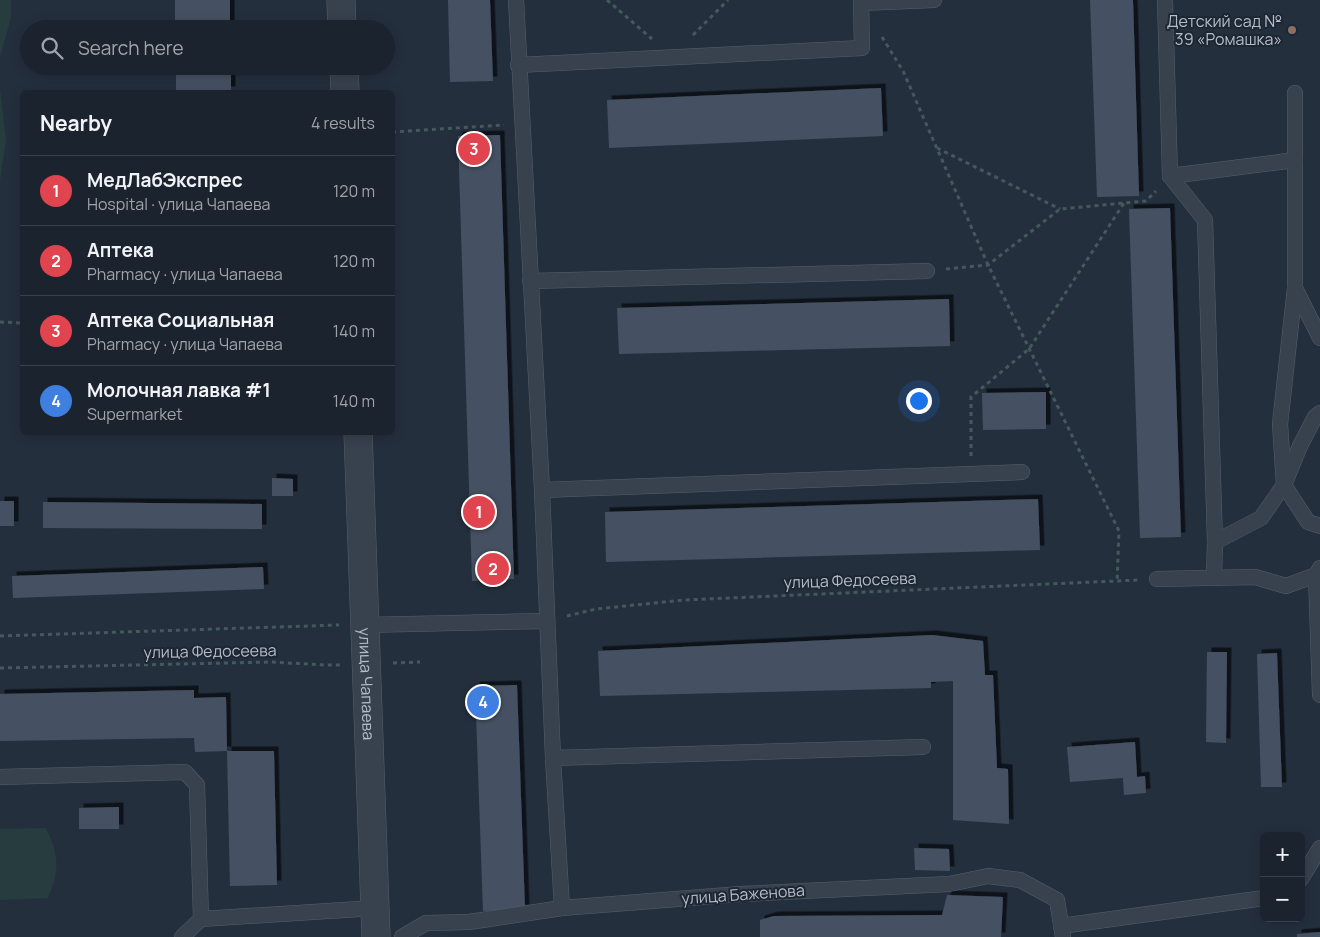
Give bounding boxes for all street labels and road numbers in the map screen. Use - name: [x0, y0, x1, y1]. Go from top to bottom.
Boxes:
- street label: улица Федосеева: [783, 567, 917, 593]
- street label: улица Чапаева: [354, 627, 380, 740]
- street label: улица Федосеева: [143, 639, 277, 663]
- street label: улица Баженова: [681, 879, 805, 909]

